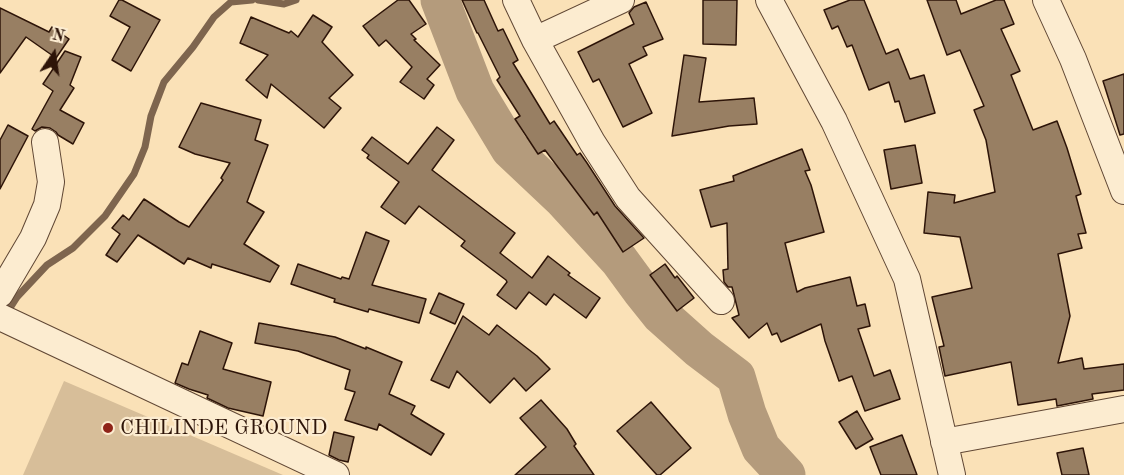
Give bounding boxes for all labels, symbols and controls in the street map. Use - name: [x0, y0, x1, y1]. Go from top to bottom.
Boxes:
- north arrow: [24, 24, 84, 84]
- text: N: [50, 27, 66, 46]
- place label: CHILINDE GROUND: [120, 415, 327, 441]
- marker: CHILINDE GROUND: [101, 421, 115, 435]

